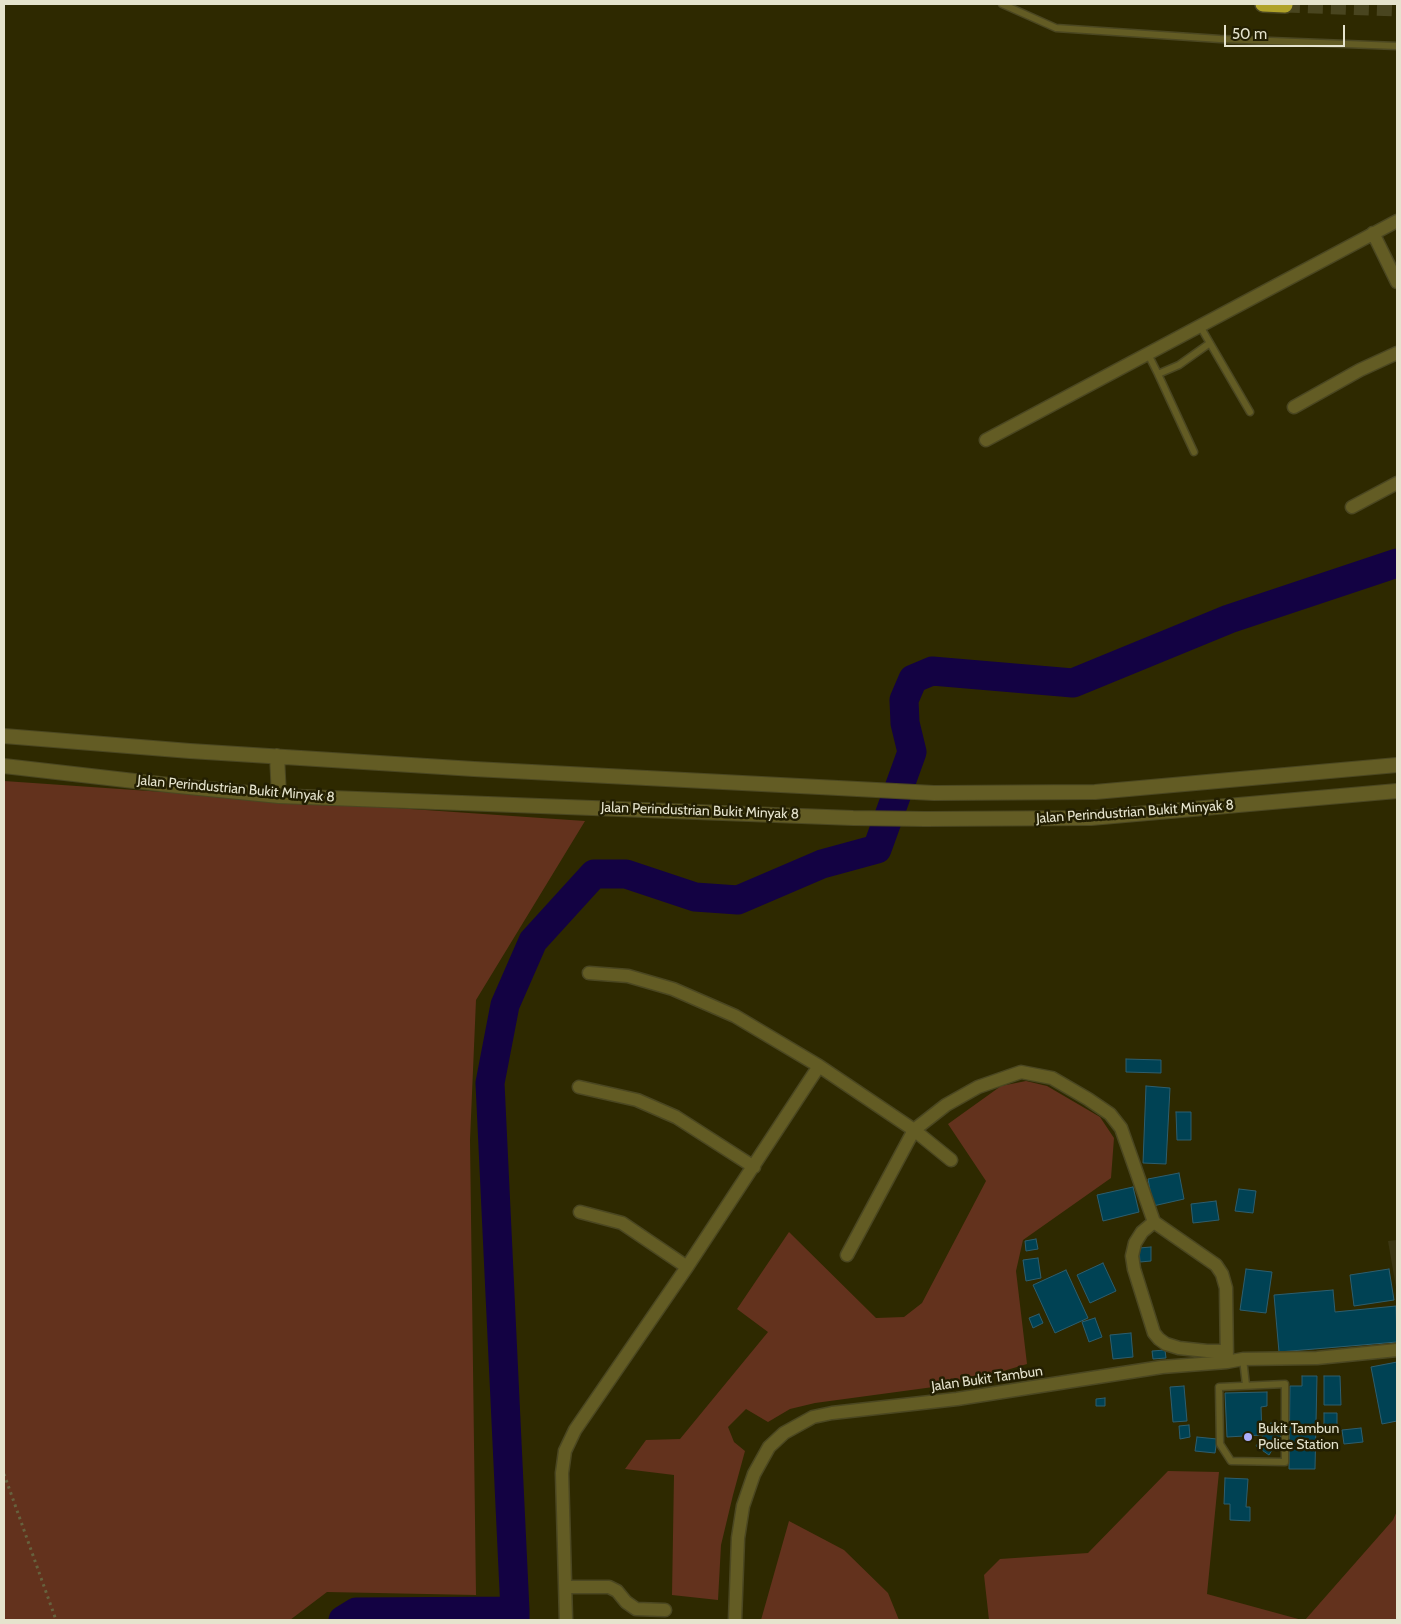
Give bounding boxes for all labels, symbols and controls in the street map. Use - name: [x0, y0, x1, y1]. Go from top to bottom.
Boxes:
- scale bar: [1226, 15, 1347, 47]
- text: 50 m: [1232, 25, 1267, 43]
- street label: Jalan Perindustrian Bukit Minyak 8: [137, 772, 335, 806]
- street label: Jalan Perindustrian Bukit Minyak 8: [1036, 797, 1234, 827]
- street label: Jalan Perindustrian Bukit Minyak 8: [601, 799, 799, 823]
- street label: Jalan Bukit Tambun: [930, 1363, 1044, 1395]
- place label: Bukit Tambun Police Station: [1258, 1421, 1339, 1454]
- marker: Bukit Tambun Police Station: [1242, 1431, 1254, 1443]

